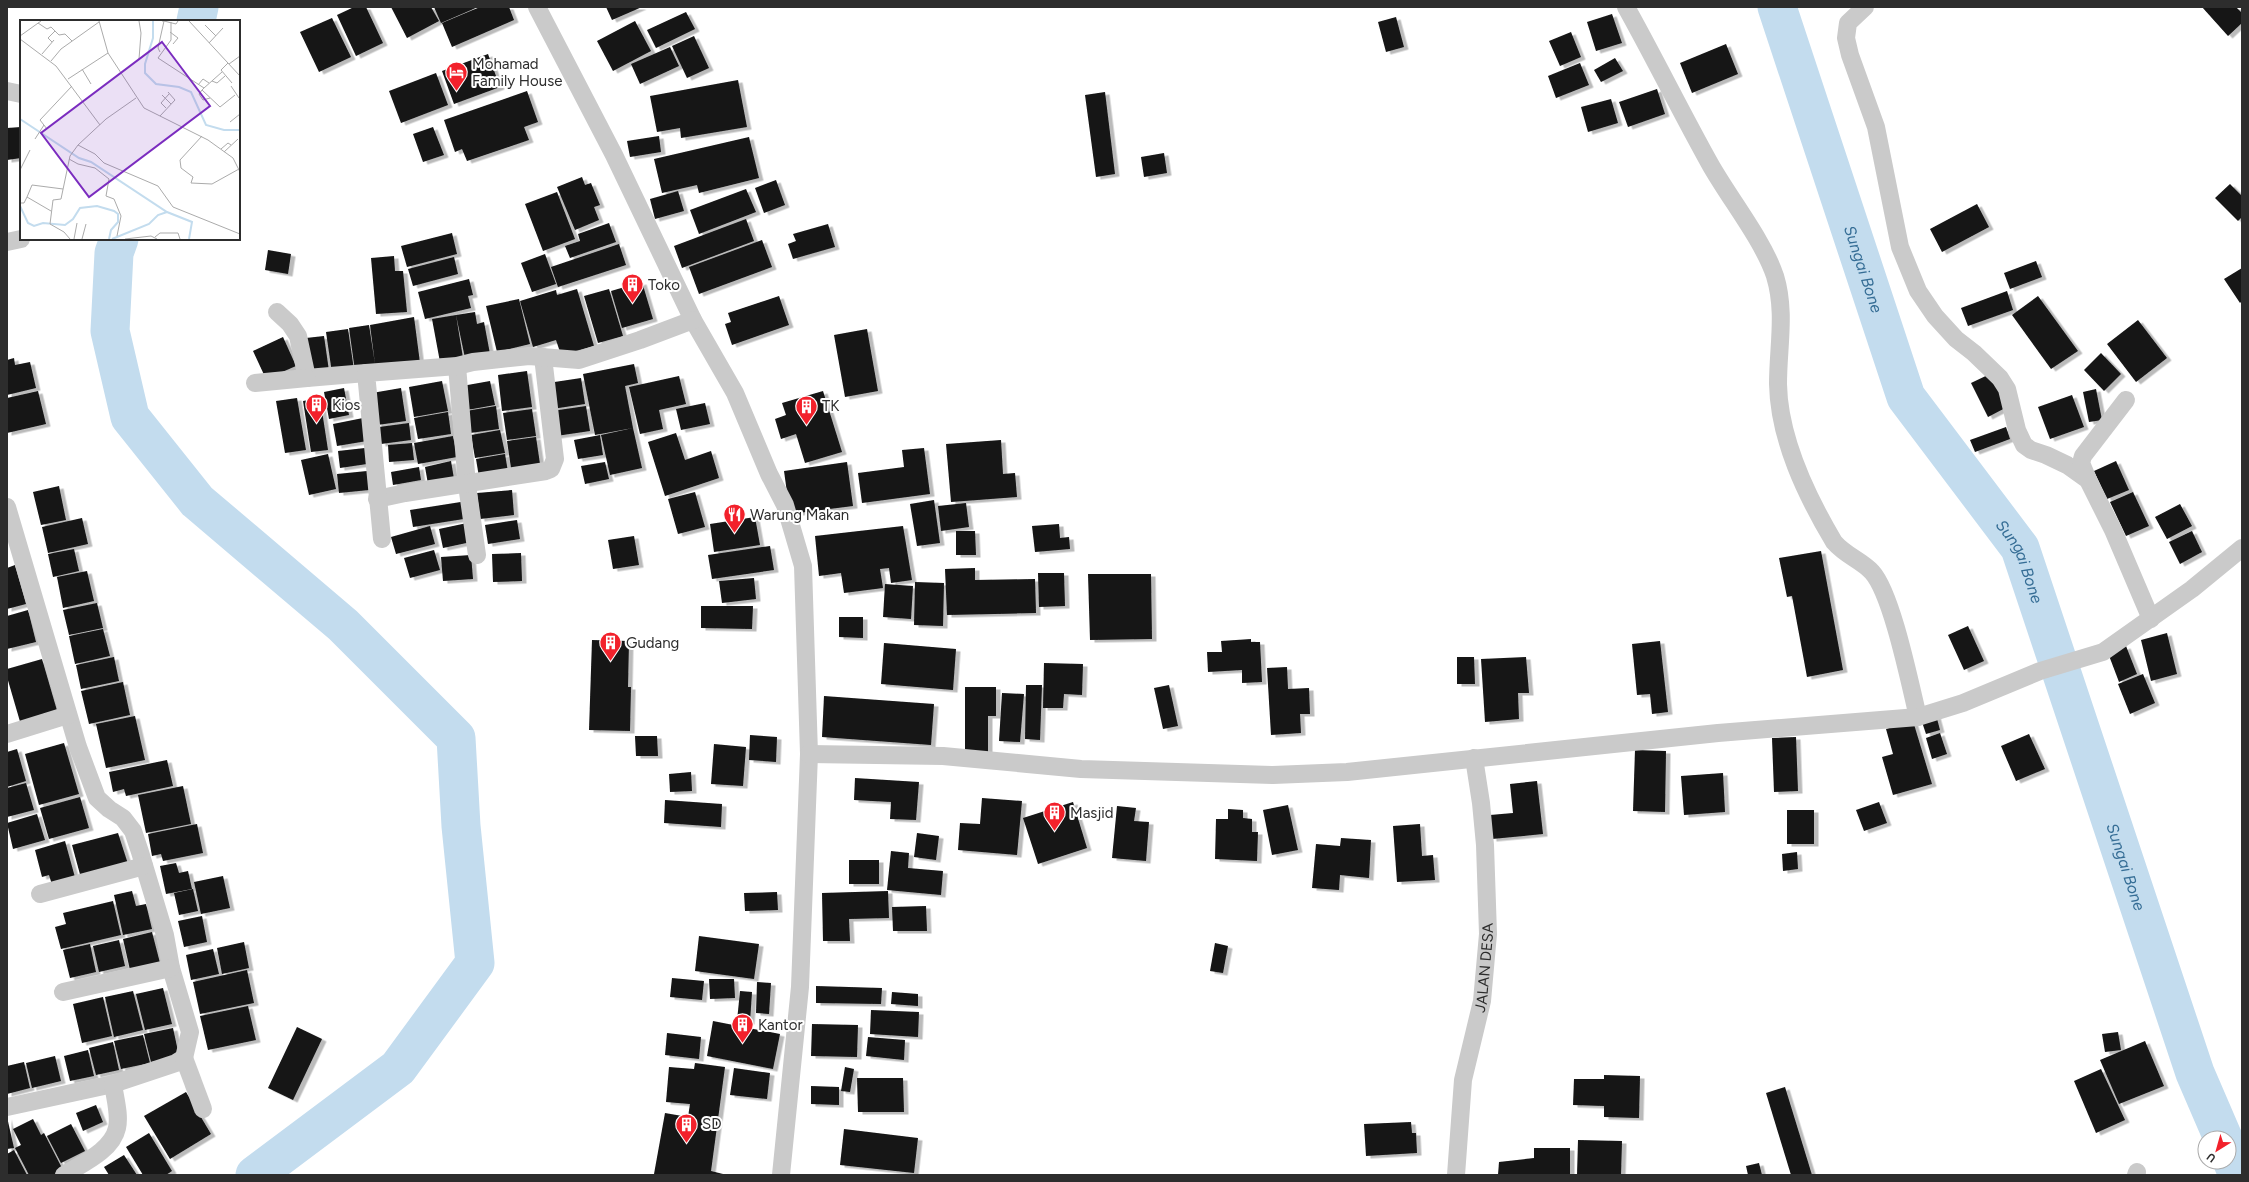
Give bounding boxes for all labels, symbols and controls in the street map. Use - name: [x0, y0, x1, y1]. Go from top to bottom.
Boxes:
- inset map: [20, 20, 240, 240]
- place label: Mohamad Family House: [472, 55, 562, 90]
- hotel icon: Mohamad Family House: [443, 60, 469, 93]
- water label: Sungai Bone: [1840, 223, 1887, 316]
- building icon: Toko: [619, 272, 645, 305]
- place label: Toko: [648, 276, 680, 294]
- building icon: Kios: [303, 392, 329, 425]
- building icon: TK: [793, 393, 819, 426]
- place label: Kios: [332, 396, 360, 414]
- place label: TK: [822, 397, 840, 415]
- restaurant icon: Warung Makan: [722, 502, 748, 535]
- place label: Warung Makan: [750, 506, 849, 524]
- water label: Sungai Bone: [1992, 516, 2047, 606]
- building icon: Gudang: [597, 630, 623, 663]
- place label: Gudang: [626, 634, 679, 652]
- building icon: Masjid: [1042, 800, 1068, 833]
- place label: Masjid: [1070, 804, 1114, 822]
- water label: Sungai Bone: [2102, 821, 2149, 913]
- street label: JALAN DESA: [1471, 923, 1497, 1014]
- building icon: Kantor: [730, 1012, 756, 1045]
- place label: Kantor: [758, 1016, 802, 1034]
- building icon: SD: [674, 1111, 700, 1144]
- place label: SD: [702, 1115, 722, 1133]
- north arrow: [2197, 1130, 2237, 1170]
- text: U: [2204, 1150, 2218, 1165]

